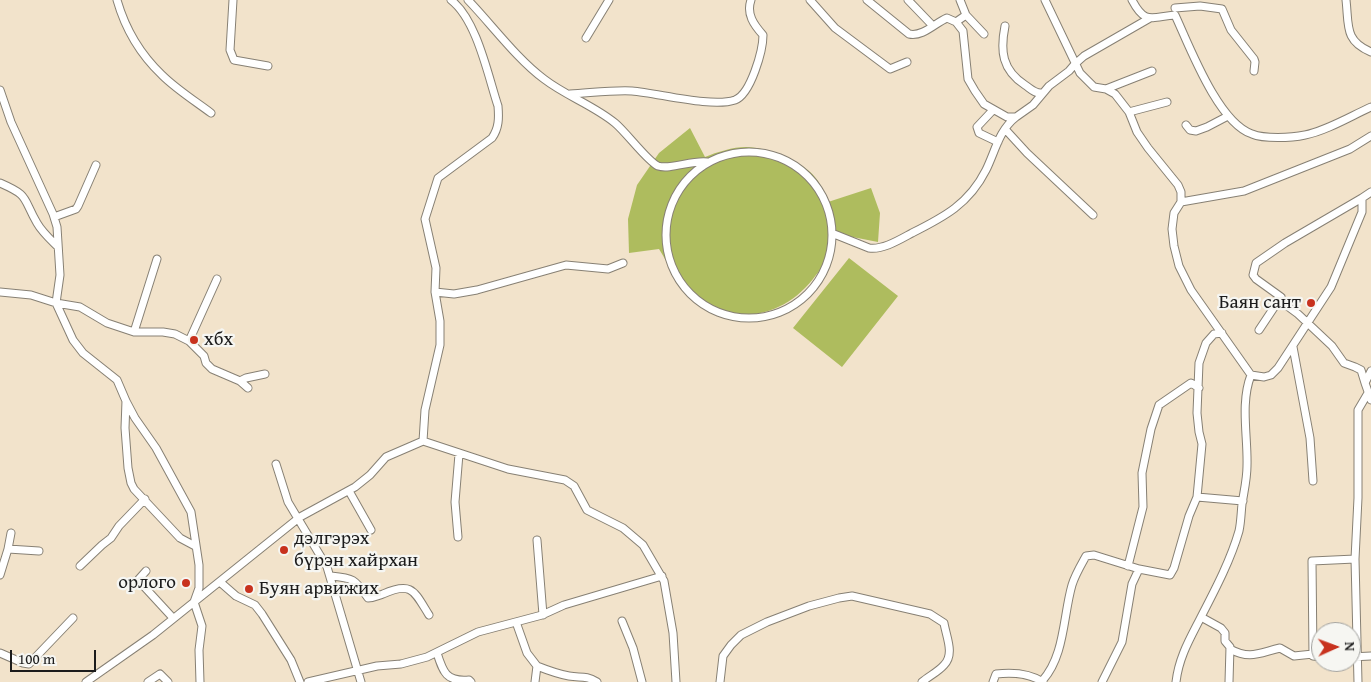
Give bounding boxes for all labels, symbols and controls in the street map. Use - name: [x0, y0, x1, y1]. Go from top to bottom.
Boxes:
- place label: Баян сант: [1219, 292, 1301, 314]
- marker: Баян сант: [1305, 297, 1317, 309]
- place label: хбх: [204, 329, 233, 351]
- marker: хбх: [188, 334, 200, 346]
- place label: дэлгэрэх бүрэн хайрхан: [294, 528, 418, 572]
- marker: дэлгэрэх бүрэн хайрхан: [278, 544, 290, 556]
- place label: орлого: [118, 572, 176, 594]
- marker: орлого: [180, 577, 192, 589]
- place label: Буян арвижих: [259, 578, 379, 600]
- marker: Буян арвижих: [243, 583, 255, 595]
- north arrow: [1311, 622, 1361, 672]
- scale bar: [12, 640, 99, 672]
- text: N: [1340, 641, 1360, 652]
- text: 100 m: [18, 648, 55, 669]

